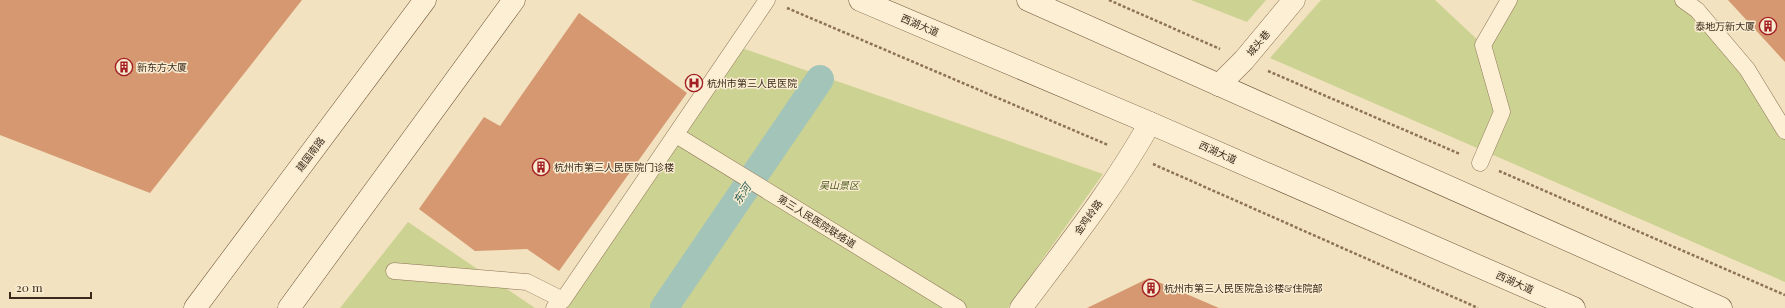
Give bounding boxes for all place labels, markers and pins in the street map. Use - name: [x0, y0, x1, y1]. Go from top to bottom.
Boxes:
- building icon: 泰地万新大厦: [1758, 16, 1778, 36]
- place label: 泰地万新大厦: [1695, 19, 1755, 33]
- building icon: 新东方大厦: [114, 57, 134, 77]
- place label: 新东方大厦: [137, 60, 187, 74]
- hospital icon: 杭州市第三人民医院: [684, 73, 704, 93]
- place label: 杭州市第三人民医院: [707, 76, 797, 90]
- building icon: 杭州市第三人民医院门诊楼: [531, 157, 551, 177]
- place label: 杭州市第三人民医院门诊楼: [554, 160, 674, 174]
- building icon: 杭州市第三人民医院急诊楼&住院部: [1141, 278, 1161, 298]
- place label: 杭州市第三人民医院急诊楼&住院部: [1164, 281, 1322, 295]

